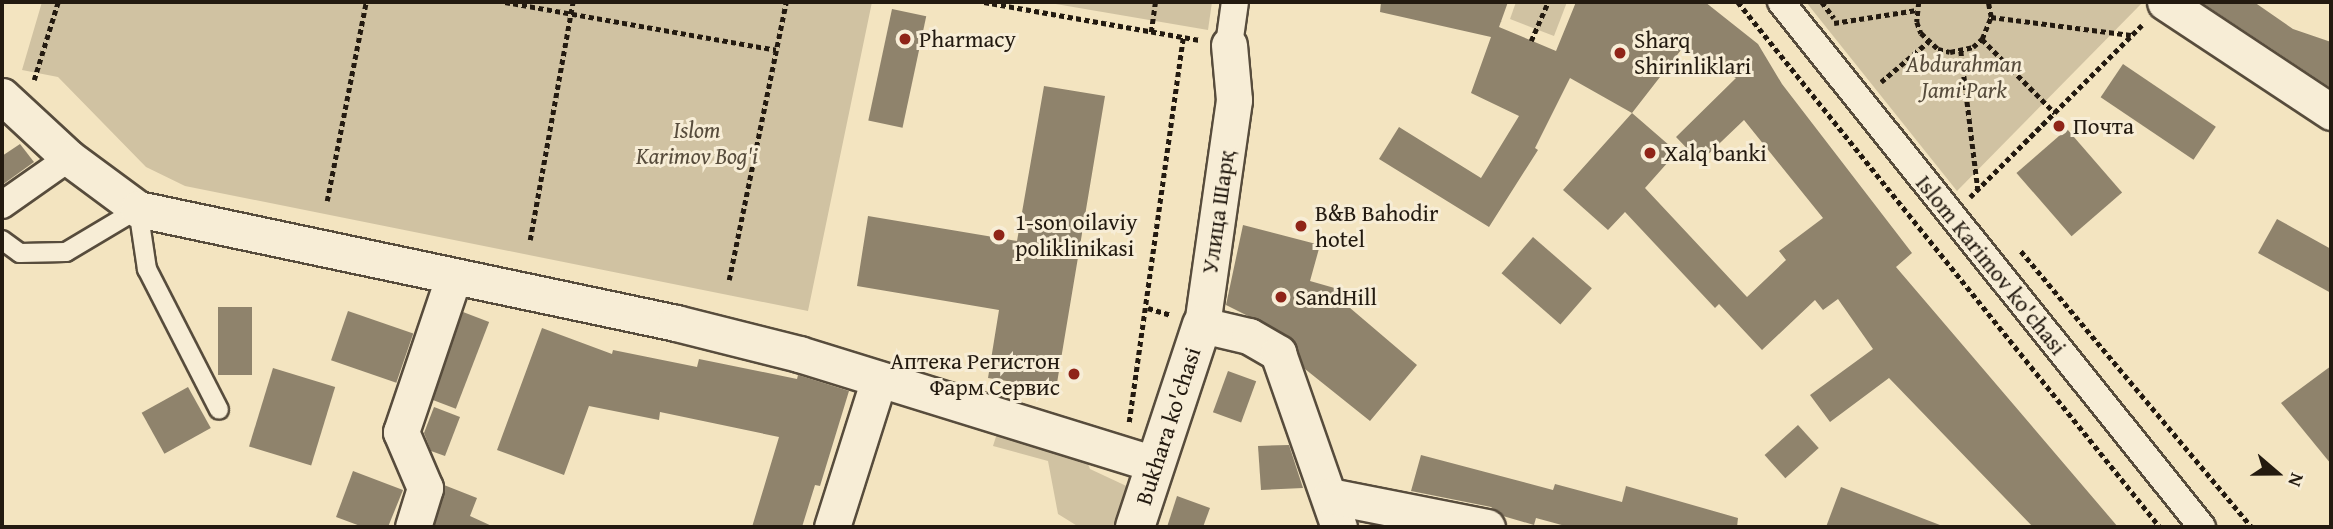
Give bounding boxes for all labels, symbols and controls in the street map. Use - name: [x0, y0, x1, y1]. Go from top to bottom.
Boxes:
- place label: Pharmacy: [919, 25, 1016, 53]
- place label: Sharq Shirinliklari: [1634, 26, 1751, 80]
- marker: Pharmacy: [897, 31, 913, 47]
- marker: Sharq Shirinliklari: [1612, 45, 1628, 61]
- park label: Abdurahman Jami Park: [1906, 50, 2022, 104]
- place label: Почта: [2073, 112, 2134, 140]
- park label: Islom Karimov Bog'i: [636, 116, 758, 170]
- marker: Почта: [2051, 118, 2067, 134]
- place label: Xalq banki: [1664, 139, 1767, 167]
- marker: Xalq banki: [1642, 145, 1658, 161]
- street label: Улица Шарқ: [1196, 149, 1240, 275]
- street label: Islom Karimov ko'chasi: [1910, 170, 2072, 360]
- place label: B&B Bahodir hotel: [1315, 199, 1438, 253]
- place label: 1-son oilaviy poliklinikasi: [1015, 208, 1137, 262]
- marker: B&B Bahodir hotel: [1293, 218, 1309, 234]
- marker: 1-son oilaviy poliklinikasi: [989, 225, 1009, 245]
- place label: SandHill: [1295, 283, 1377, 311]
- marker: SandHill: [1273, 289, 1289, 305]
- street label: Bukhara ko'chasi: [1129, 344, 1207, 508]
- place label: Аптека Регистон Фарм Сервис: [890, 347, 1060, 401]
- marker: Аптека Регистон Фарм Сервис: [1066, 366, 1082, 382]
- north arrow: [2242, 438, 2312, 508]
- text: N: [2281, 469, 2312, 491]

